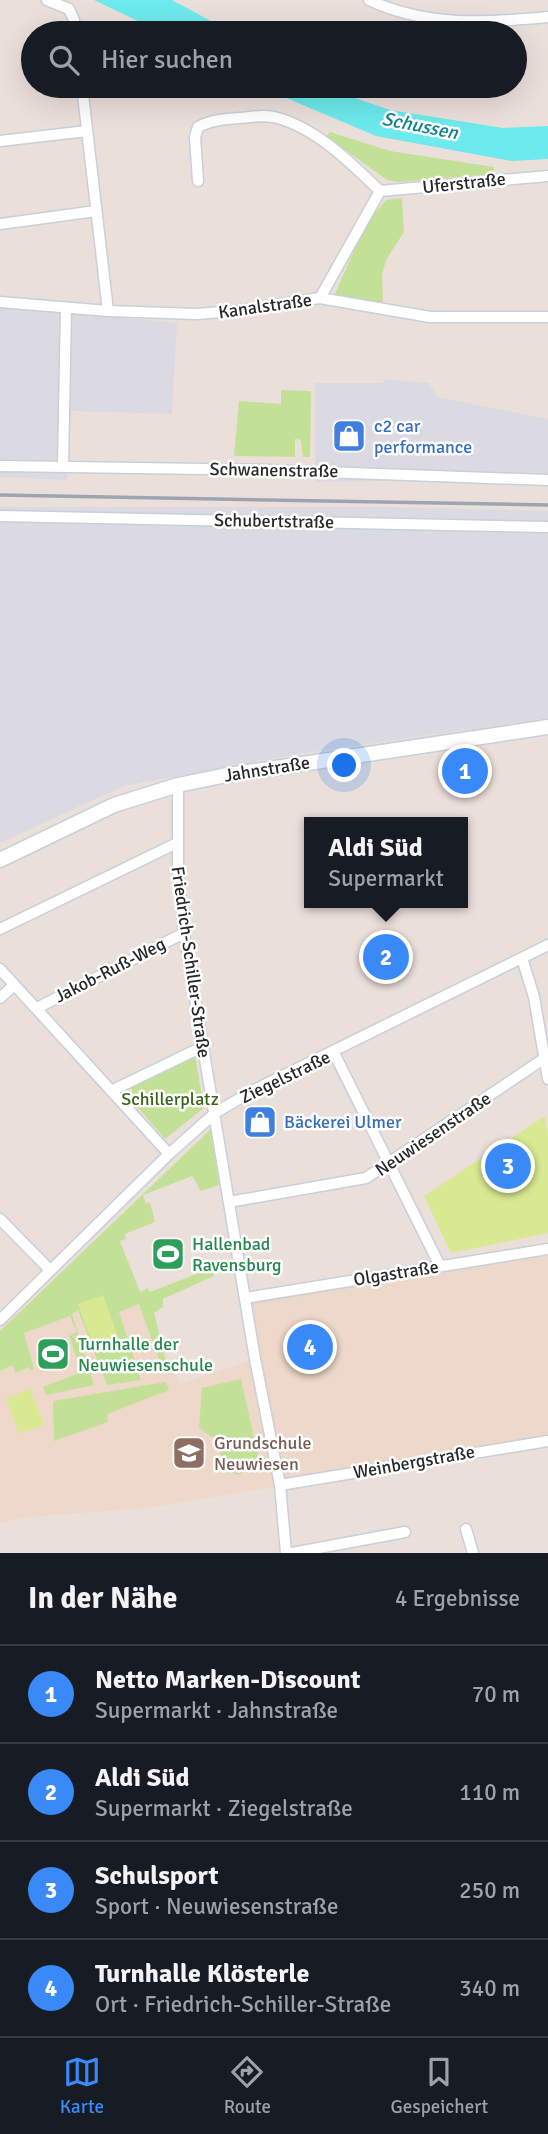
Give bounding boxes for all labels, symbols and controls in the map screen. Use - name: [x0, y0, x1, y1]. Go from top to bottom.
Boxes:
- search box: [21, 21, 527, 98]
- icon: search: [45, 41, 83, 79]
- text: Hier suchen: [101, 44, 233, 76]
- water label: Schussen: [380, 107, 461, 145]
- street label: Uferstraße: [421, 168, 507, 198]
- street label: Kanalstraße: [217, 289, 313, 323]
- place label: c2 car performance: [374, 415, 472, 458]
- shop icon: c2 car performance: [330, 417, 368, 455]
- street label: Schwanenstraße: [209, 458, 339, 482]
- street label: Schubertstraße: [214, 509, 334, 533]
- pin: 1: [442, 745, 488, 797]
- your location: [327, 748, 361, 782]
- street label: Jahnstraße: [223, 751, 311, 787]
- popup: [304, 817, 468, 908]
- text: Aldi Süd: [328, 832, 423, 864]
- text: Supermarkt: [328, 864, 444, 893]
- street label: Friedrich-Schiller-Straße: [167, 865, 215, 1059]
- pin: 2: [363, 931, 409, 983]
- street label: Jakob-Ruß-Weg: [51, 933, 169, 1007]
- street label: Ziegelstraße: [236, 1046, 334, 1108]
- street label: Neuwiesenstraße: [371, 1087, 495, 1181]
- park label: Schillerplatz: [121, 1088, 219, 1110]
- shop icon: Bäckerei Ulmer: [241, 1103, 279, 1141]
- place label: Bäckerei Ulmer: [284, 1111, 402, 1133]
- pin: 3: [485, 1140, 531, 1192]
- place label: Hallenbad Ravensburg: [192, 1233, 281, 1276]
- sports icon: Hallenbad Ravensburg: [149, 1235, 187, 1273]
- street label: Olgastraße: [352, 1255, 440, 1291]
- pin: 4: [287, 1321, 333, 1373]
- place label: Turnhalle der Neuwiesenschule: [78, 1333, 213, 1376]
- sports icon: Turnhalle der Neuwiesenschule: [34, 1335, 72, 1373]
- place label: Grundschule Neuwiesen: [214, 1432, 312, 1475]
- school or university icon: Grundschule Neuwiesen: [170, 1434, 208, 1472]
- street label: Weinbergstraße: [352, 1440, 476, 1484]
- text: In der Nähe: [28, 1580, 177, 1617]
- text: 4 Ergebnisse: [395, 1584, 520, 1613]
- text: Netto Marken-Discount: [95, 1664, 361, 1696]
- text: 1: [45, 1680, 57, 1709]
- text: 70 m: [472, 1680, 520, 1709]
- text: Supermarkt · Jahnstraße: [95, 1696, 338, 1725]
- text: Aldi Süd: [95, 1762, 190, 1794]
- text: 2: [45, 1778, 57, 1807]
- text: 110 m: [459, 1778, 520, 1807]
- text: Supermarkt · Ziegelstraße: [95, 1794, 353, 1823]
- text: Schulsport: [95, 1860, 218, 1892]
- text: 3: [45, 1876, 57, 1905]
- text: 250 m: [459, 1876, 520, 1905]
- text: Sport · Neuwiesenstraße: [95, 1892, 339, 1921]
- text: Turnhalle Klösterle: [95, 1958, 309, 1990]
- text: 4: [45, 1974, 57, 2003]
- text: 340 m: [459, 1974, 520, 2003]
- text: Ort · Friedrich-Schiller-Straße: [95, 1990, 391, 2019]
- tab: Karte: [60, 2053, 104, 2119]
- tab: Route: [224, 2053, 271, 2119]
- tab: Gespeichert: [391, 2053, 488, 2119]

